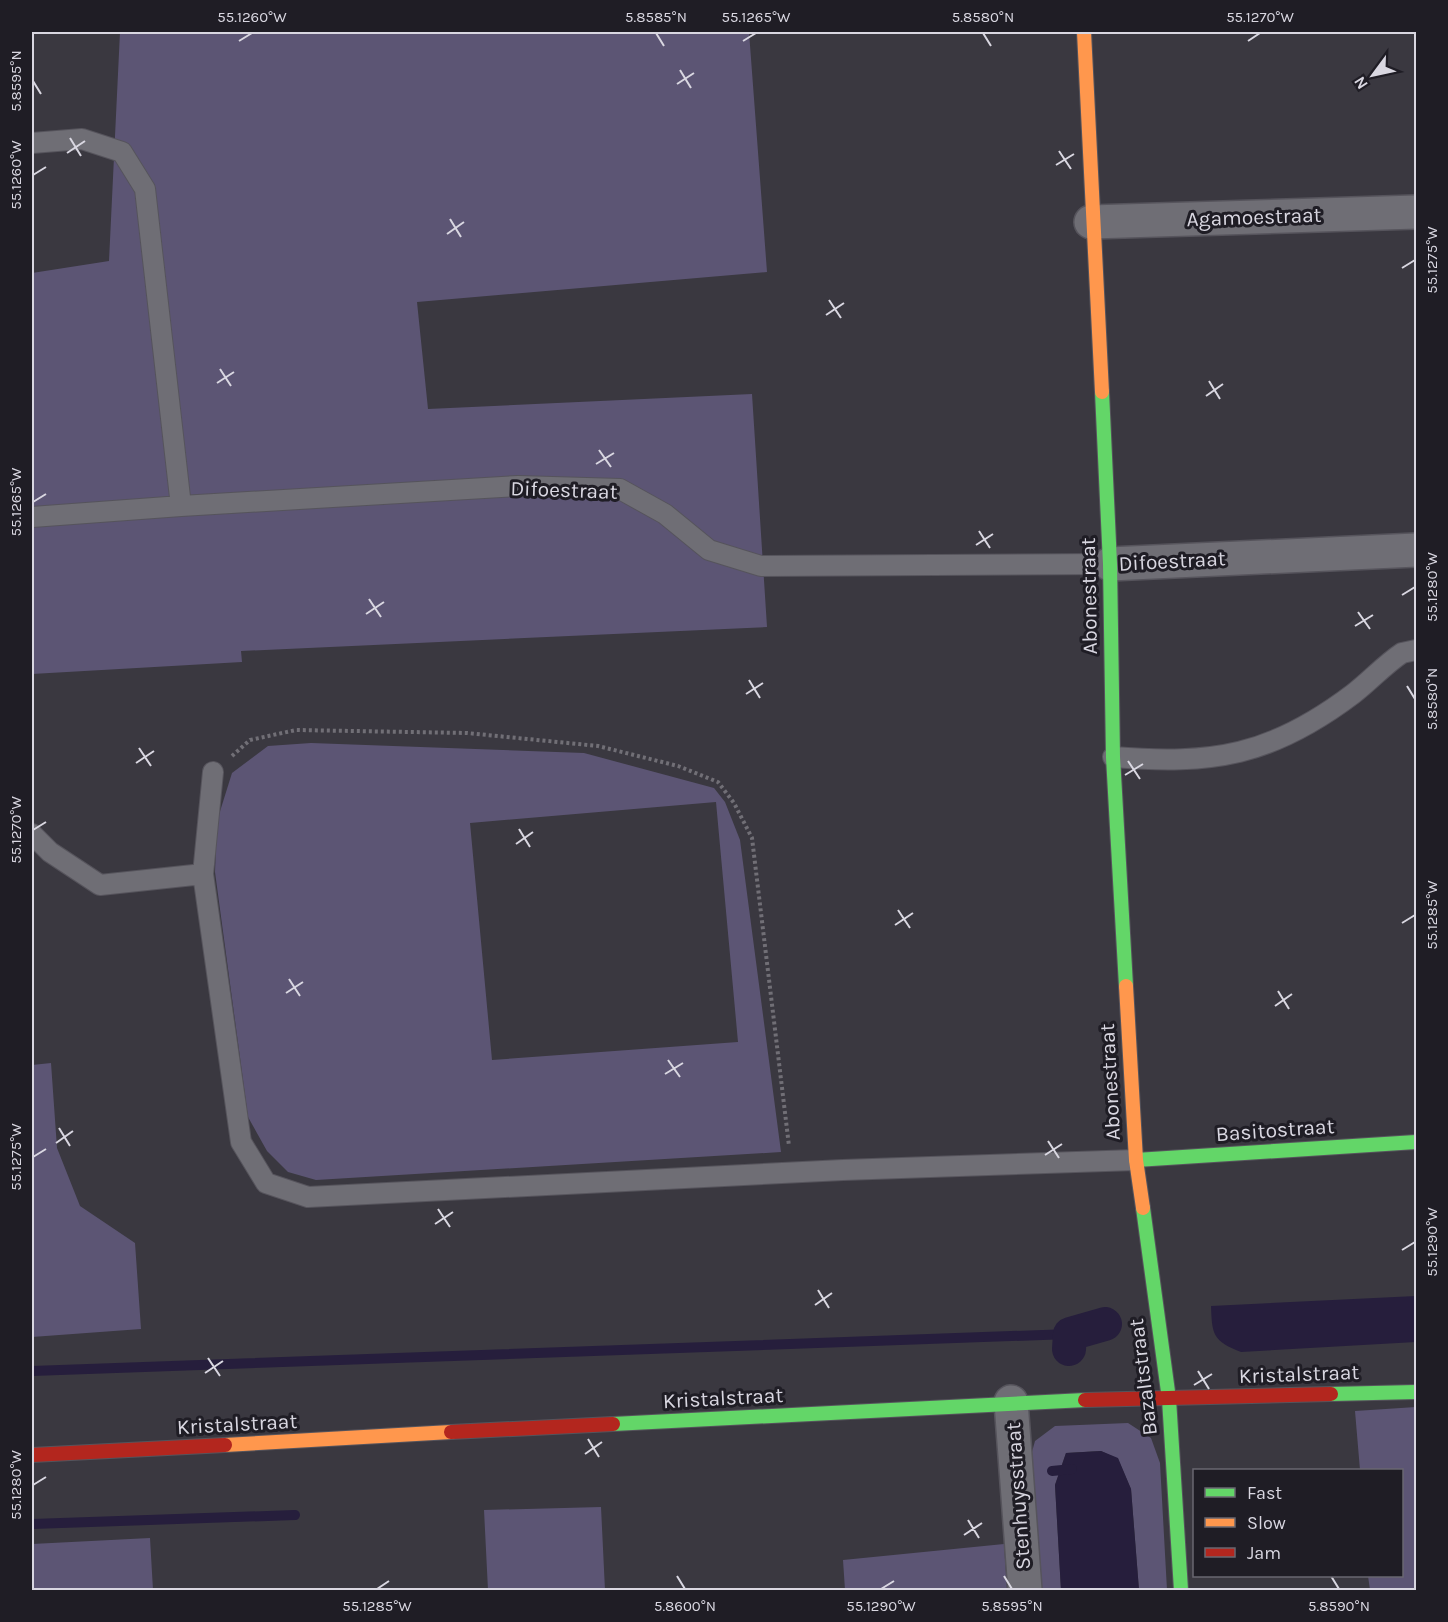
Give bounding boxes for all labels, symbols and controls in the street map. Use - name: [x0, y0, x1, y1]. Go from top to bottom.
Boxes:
- text: 55.1260°W: [217, 8, 287, 26]
- text: 5.8585°N: [625, 8, 687, 26]
- text: 55.1265°W: [722, 8, 791, 26]
- text: 5.8580°N: [952, 8, 1014, 26]
- text: 55.1270°W: [1226, 8, 1294, 26]
- north arrow: [1343, 45, 1403, 105]
- text: 5.8595°N: [7, 50, 25, 112]
- text: N: [1350, 73, 1372, 93]
- text: 55.1260°W: [7, 140, 25, 210]
- street label: Agamoestraat: [1186, 203, 1322, 231]
- text: 55.1275°W: [1423, 226, 1441, 294]
- text: 55.1265°W: [7, 467, 25, 536]
- street label: Difoestraat: [510, 476, 618, 504]
- street label: Abonestraat: [1076, 537, 1102, 655]
- street label: Difoestraat: [1118, 546, 1226, 576]
- text: 55.1280°W: [1423, 551, 1441, 622]
- text: 5.8580°N: [1423, 668, 1441, 730]
- text: 55.1270°W: [7, 796, 25, 864]
- text: 55.1285°W: [1423, 880, 1441, 950]
- street label: Abonestraat: [1095, 1023, 1125, 1141]
- street label: Basitostraat: [1215, 1114, 1335, 1146]
- text: 55.1275°W: [7, 1123, 25, 1191]
- text: 55.1290°W: [1423, 1207, 1441, 1277]
- street label: Bazaltstraat: [1124, 1317, 1162, 1437]
- street label: Kristalstraat: [1238, 1360, 1360, 1388]
- street label: Kristalstraat: [662, 1383, 784, 1413]
- street label: Kristalstraat: [176, 1409, 298, 1439]
- street label: Stenhuysstraat: [1001, 1421, 1035, 1571]
- text: 55.1280°W: [7, 1449, 25, 1520]
- legend: [1193, 1469, 1403, 1577]
- text: Fast: [1247, 1482, 1282, 1504]
- text: Slow: [1247, 1512, 1286, 1534]
- text: Jam: [1247, 1542, 1281, 1564]
- text: 55.1285°W: [342, 1597, 412, 1615]
- text: 5.8600°N: [654, 1597, 716, 1615]
- text: 55.1290°W: [846, 1597, 916, 1615]
- text: 5.8595°N: [981, 1597, 1043, 1615]
- text: 5.8590°N: [1308, 1597, 1370, 1615]

